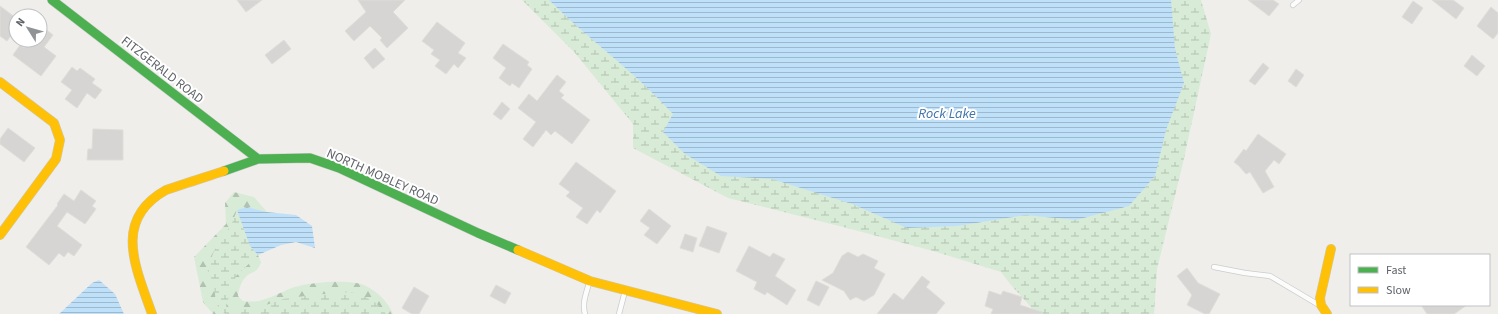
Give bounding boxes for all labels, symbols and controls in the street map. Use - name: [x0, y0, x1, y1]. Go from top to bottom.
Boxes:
- north arrow: [8, 8, 48, 48]
- text: N: [12, 15, 29, 30]
- street label: FITZGERALD ROAD: [117, 32, 207, 108]
- water label: Rock Lake: [918, 104, 976, 124]
- street label: NORTH MOBLEY ROAD: [324, 144, 442, 210]
- legend: [1350, 254, 1490, 306]
- text: Fast: [1386, 262, 1406, 279]
- text: Slow: [1386, 282, 1411, 299]

